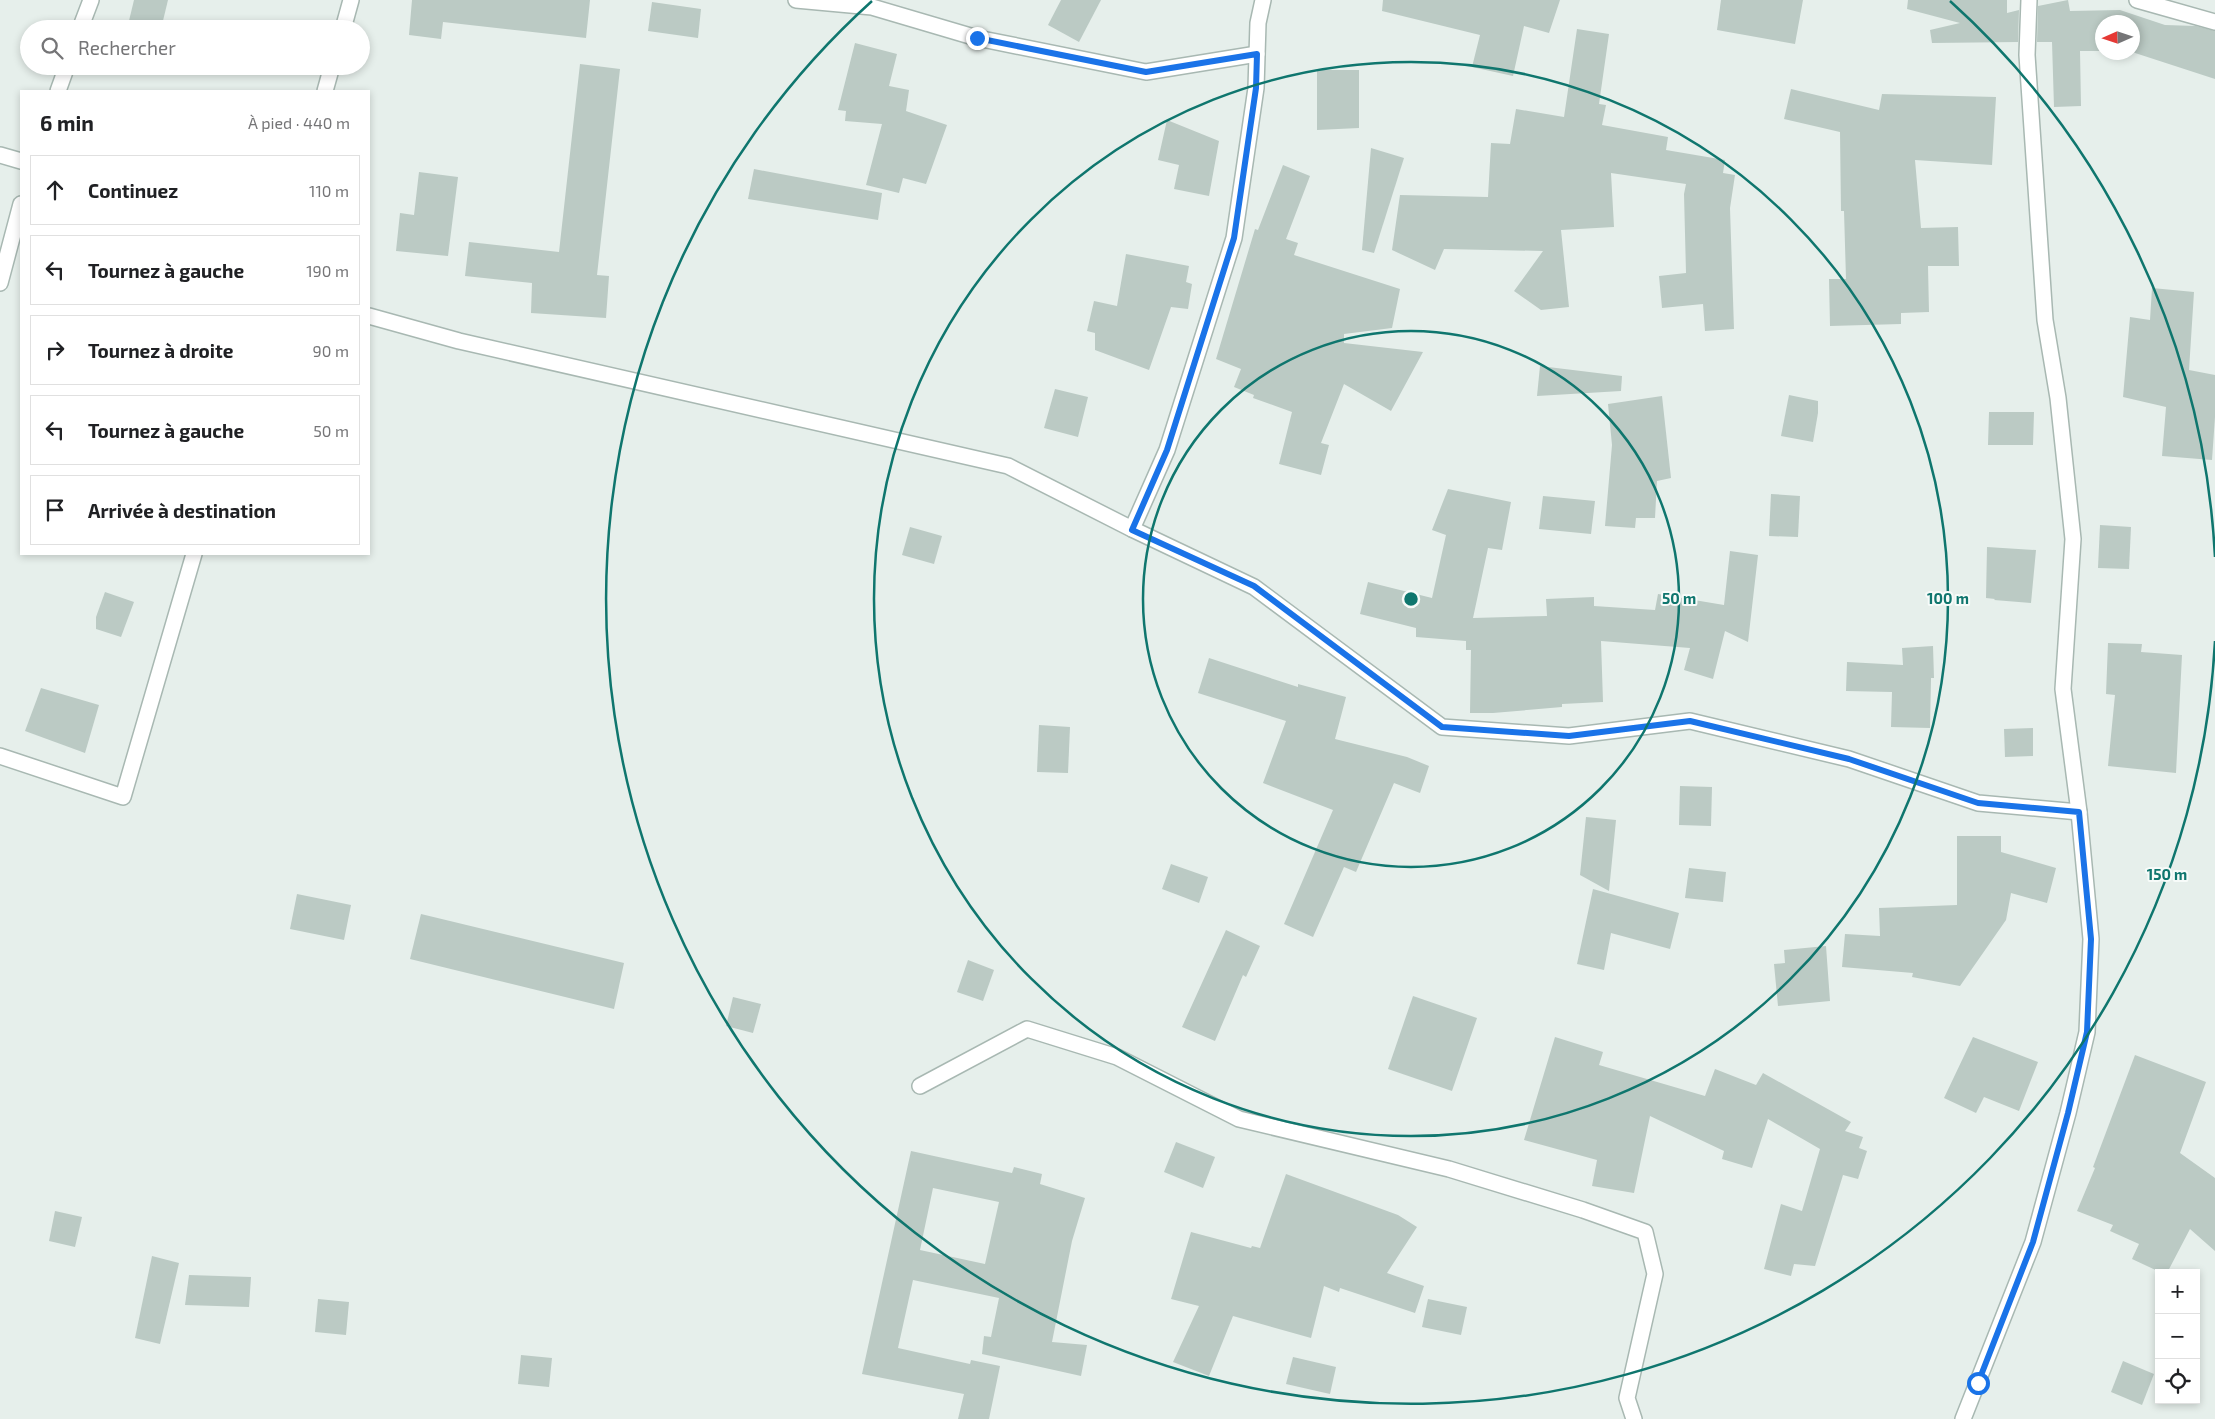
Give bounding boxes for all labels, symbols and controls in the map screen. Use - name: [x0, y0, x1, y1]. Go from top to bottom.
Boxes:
- north arrow: [2095, 15, 2140, 60]
- search box: [20, 20, 370, 75]
- route end: [966, 27, 989, 50]
- icon: search: [38, 34, 66, 62]
- text: Rechercher: [78, 36, 176, 59]
- text: 6 min: [40, 110, 94, 135]
- text: À pied · 440 m: [248, 113, 350, 132]
- icon: ahead: [41, 176, 69, 204]
- text: Continuez: [88, 179, 178, 202]
- text: 110 m: [309, 181, 349, 200]
- icon: left: [41, 256, 69, 284]
- text: Tournez à gauche: [88, 259, 244, 282]
- text: 190 m: [306, 261, 349, 280]
- icon: right: [41, 336, 69, 364]
- text: Tournez à droite: [88, 339, 234, 362]
- text: 90 m: [313, 341, 349, 360]
- icon: left: [41, 416, 69, 444]
- text: Tournez à gauche: [88, 419, 244, 442]
- text: 50 m: [313, 421, 349, 440]
- icon: arrive: [41, 496, 69, 524]
- text: Arrivée à destination: [88, 499, 276, 522]
- text: 50 m: [1662, 589, 1696, 607]
- text: 100 m: [1927, 589, 1969, 607]
- centre of rings: [1402, 590, 1420, 608]
- text: 150 m: [2147, 865, 2187, 883]
- map controls: [2155, 1269, 2200, 1404]
- button: +: [2155, 1269, 2200, 1314]
- button: −: [2155, 1314, 2200, 1359]
- button: locate: [2155, 1359, 2200, 1404]
- route start: [1967, 1372, 1990, 1395]

